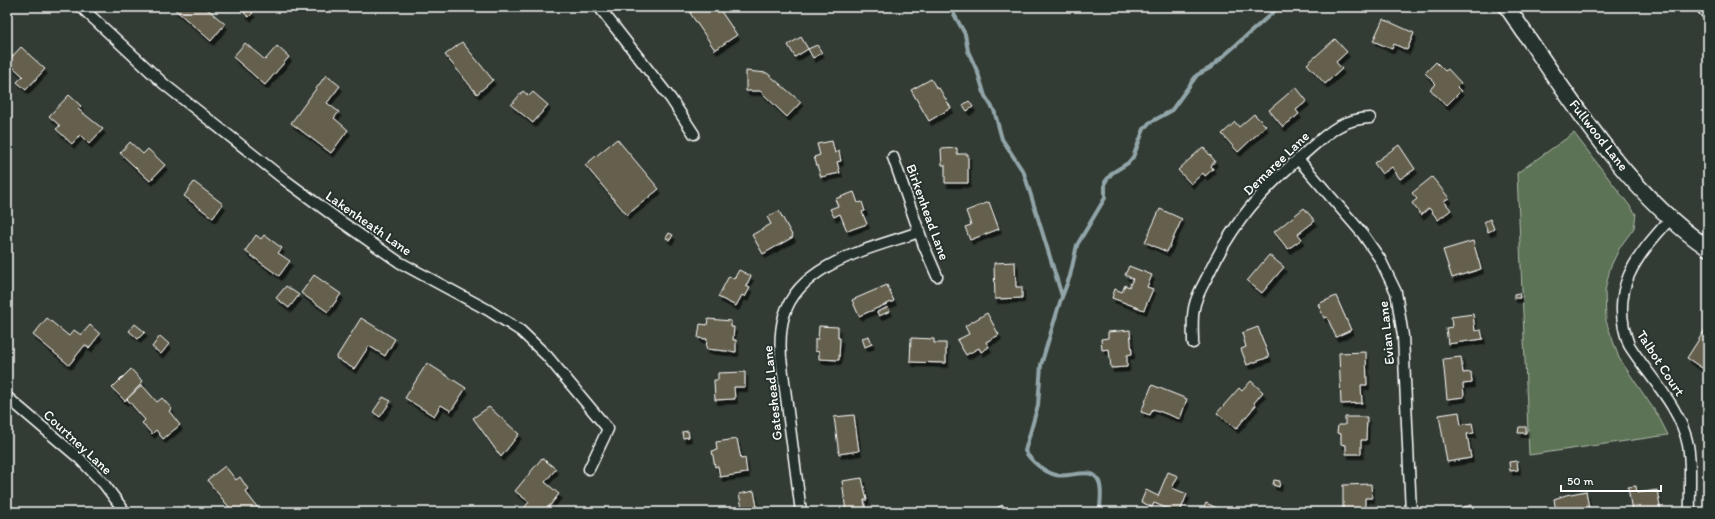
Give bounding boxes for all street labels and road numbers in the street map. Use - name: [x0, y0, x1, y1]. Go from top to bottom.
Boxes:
- street label: Fullwood Lane: [1565, 96, 1632, 175]
- street label: Demaree Lane: [1240, 128, 1313, 199]
- street label: Birkenhead Lane: [902, 162, 953, 263]
- street label: Lakenheath Lane: [322, 187, 415, 260]
- street label: Evian Lane: [1375, 300, 1398, 366]
- street label: Talbot Court: [1633, 327, 1688, 399]
- street label: Gateshead Lane: [759, 344, 786, 441]
- street label: Courtney Lane: [40, 406, 116, 479]

